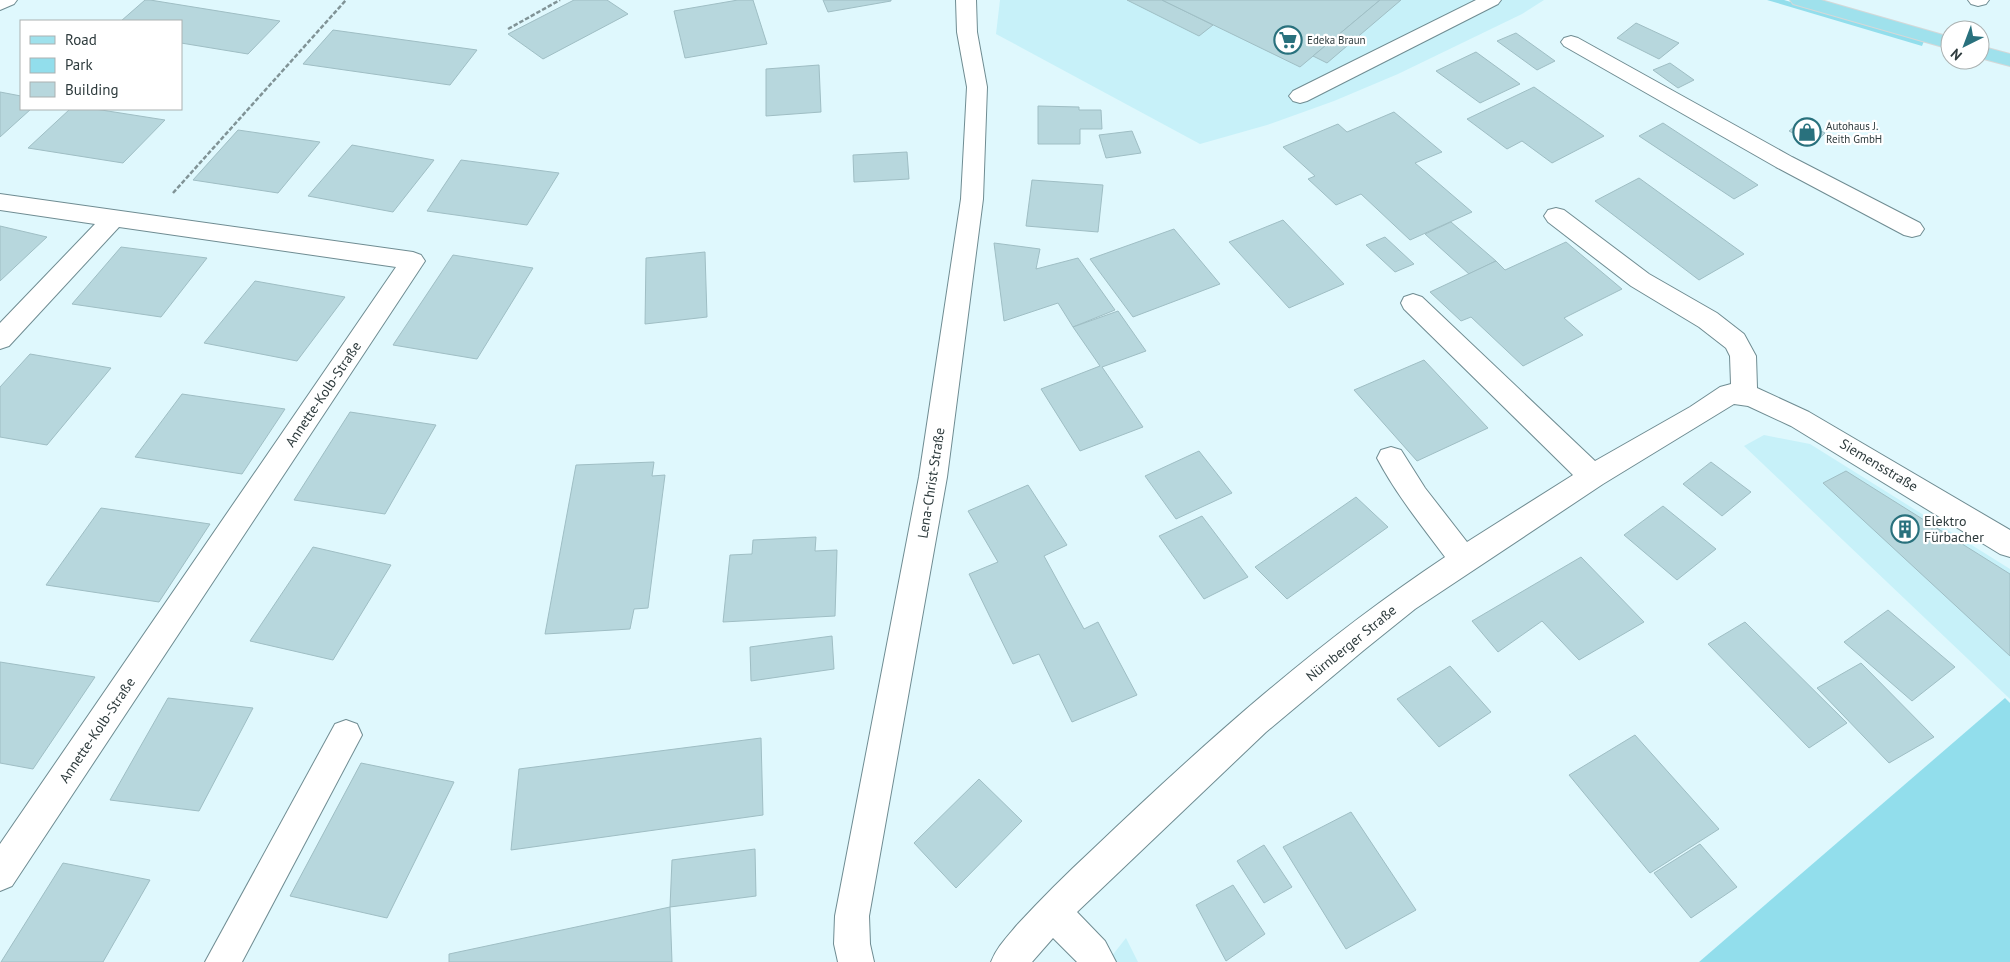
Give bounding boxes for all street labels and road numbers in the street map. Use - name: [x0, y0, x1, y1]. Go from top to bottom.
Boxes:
- street label: Annette-Kolb-Straße: [281, 338, 365, 450]
- street label: Lena-Christ-Straße: [913, 426, 949, 540]
- street label: Siemensstraße: [1837, 435, 1921, 495]
- street label: Nürnberger Straße: [1302, 601, 1400, 685]
- street label: Annette-Kolb-Straße: [55, 674, 139, 786]

